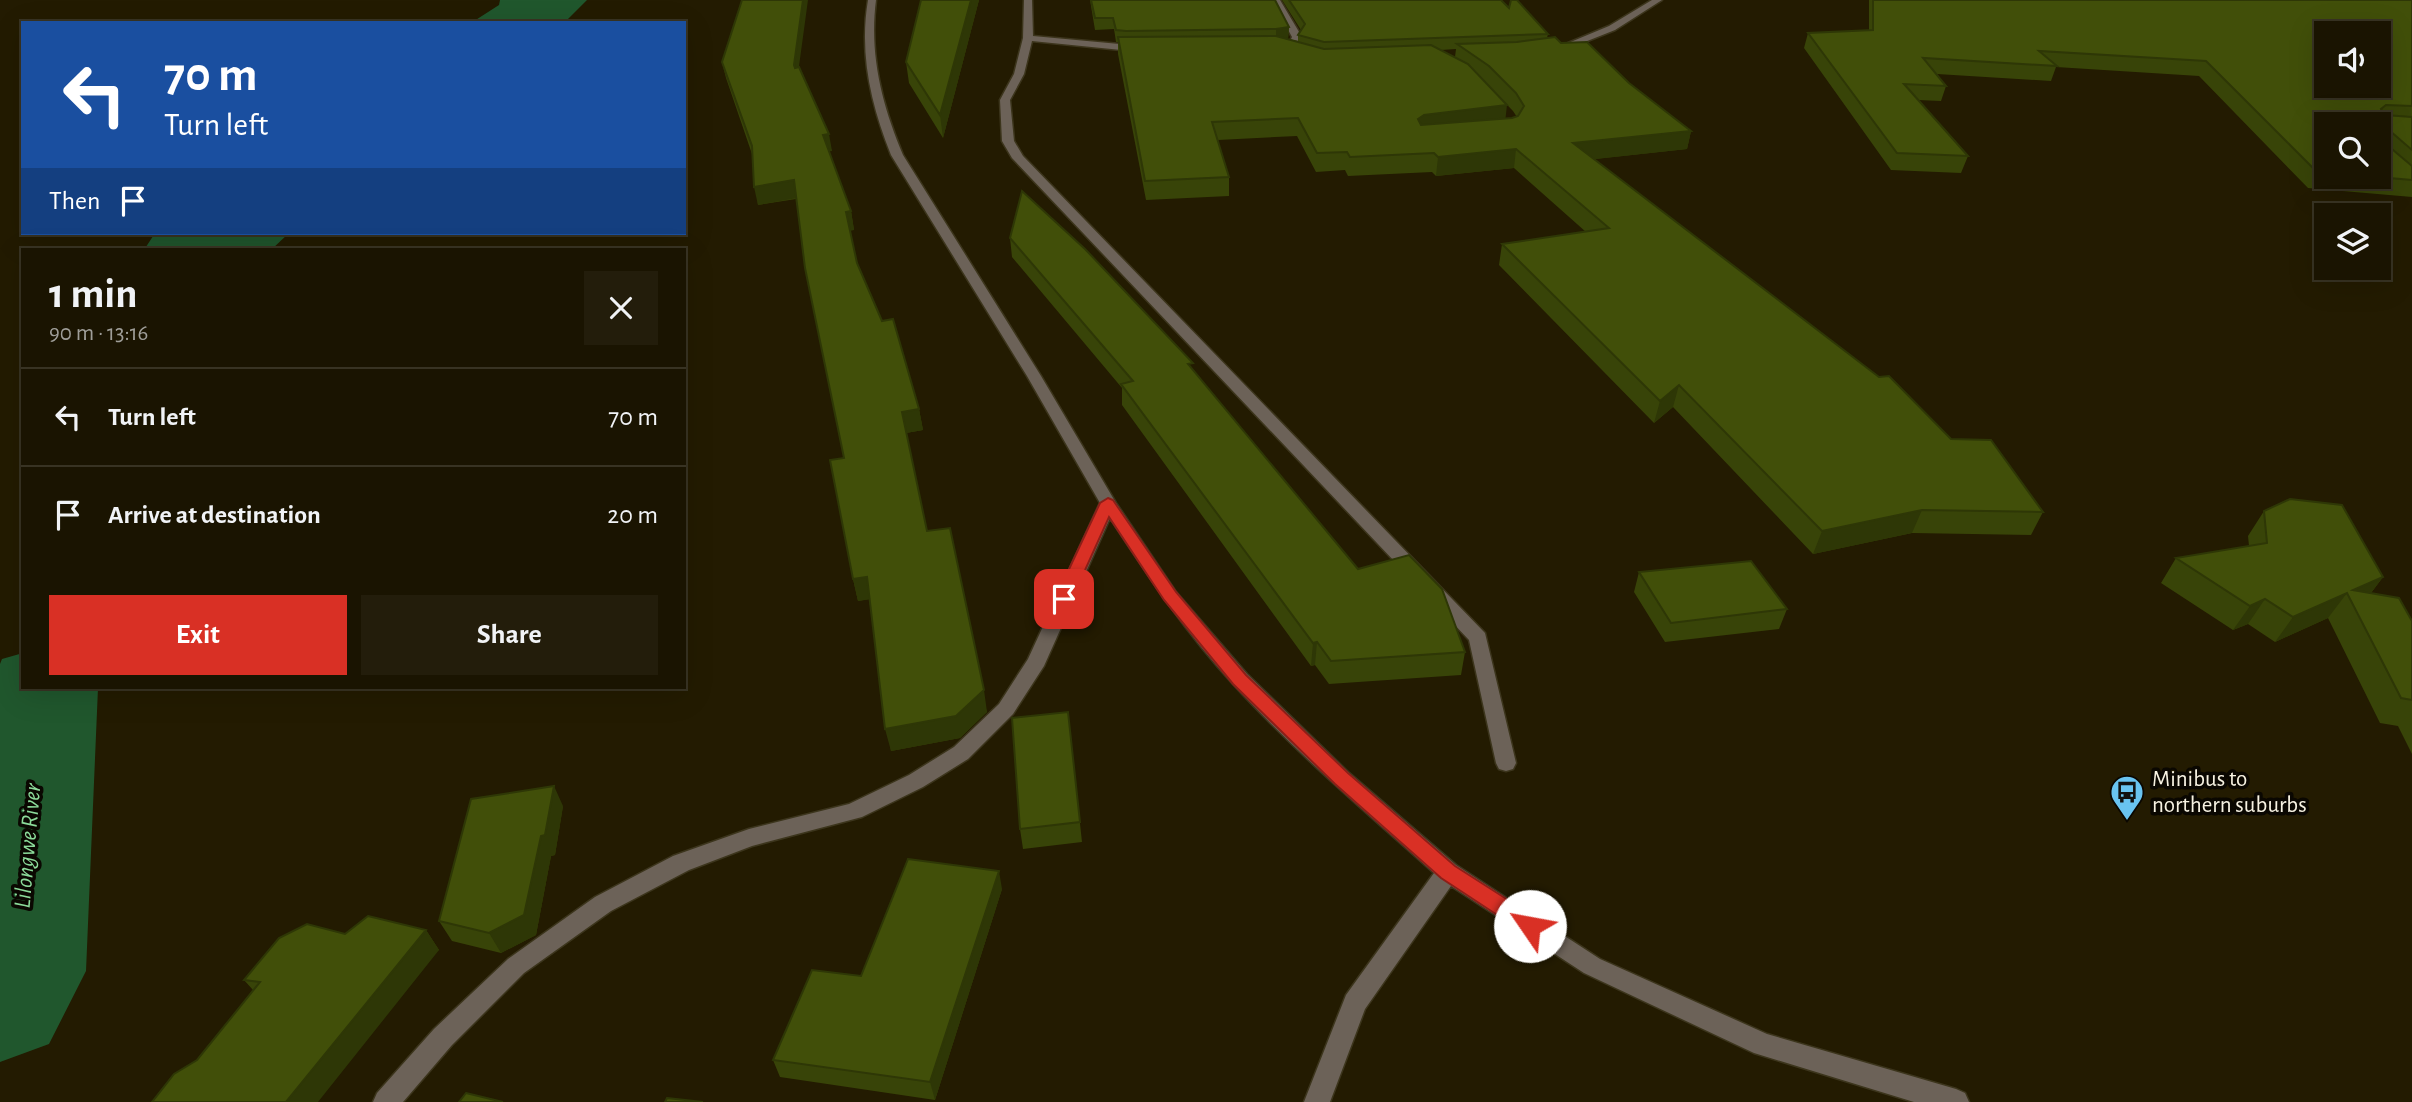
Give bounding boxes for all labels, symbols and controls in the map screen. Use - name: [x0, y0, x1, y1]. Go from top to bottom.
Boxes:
- map controls: [2314, 21, 2391, 280]
- button: sound: [2314, 21, 2391, 98]
- icon: left: [49, 49, 140, 140]
- text: 70 m: [164, 51, 258, 100]
- text: Turn left: [164, 109, 268, 141]
- button: search: [2314, 112, 2391, 189]
- icon: arrive: [114, 182, 152, 220]
- text: Then: [49, 188, 100, 214]
- button: layers: [2314, 203, 2391, 280]
- button: close: [584, 271, 658, 345]
- text: 1 min: [49, 273, 138, 315]
- text: 90 m · 13:16: [49, 322, 148, 345]
- icon: left: [49, 398, 87, 436]
- text: Turn left: [108, 404, 196, 430]
- text: 70 m: [608, 404, 658, 430]
- icon: arrive: [49, 496, 87, 534]
- text: Arrive at destination: [108, 502, 321, 528]
- text: 20 m: [607, 502, 658, 528]
- pin: [1034, 569, 1094, 629]
- icon: arrive: [1045, 580, 1083, 618]
- button: Exit: [49, 595, 347, 675]
- button: Share: [361, 595, 658, 675]
- place label: Minibus to northern suburbs: [2152, 768, 2307, 817]
- bus stop icon: Minibus to northern suburbs: [2108, 773, 2146, 822]
- water label: Lilongwe River: [11, 781, 46, 909]
- position arrow: [1493, 889, 1567, 963]

